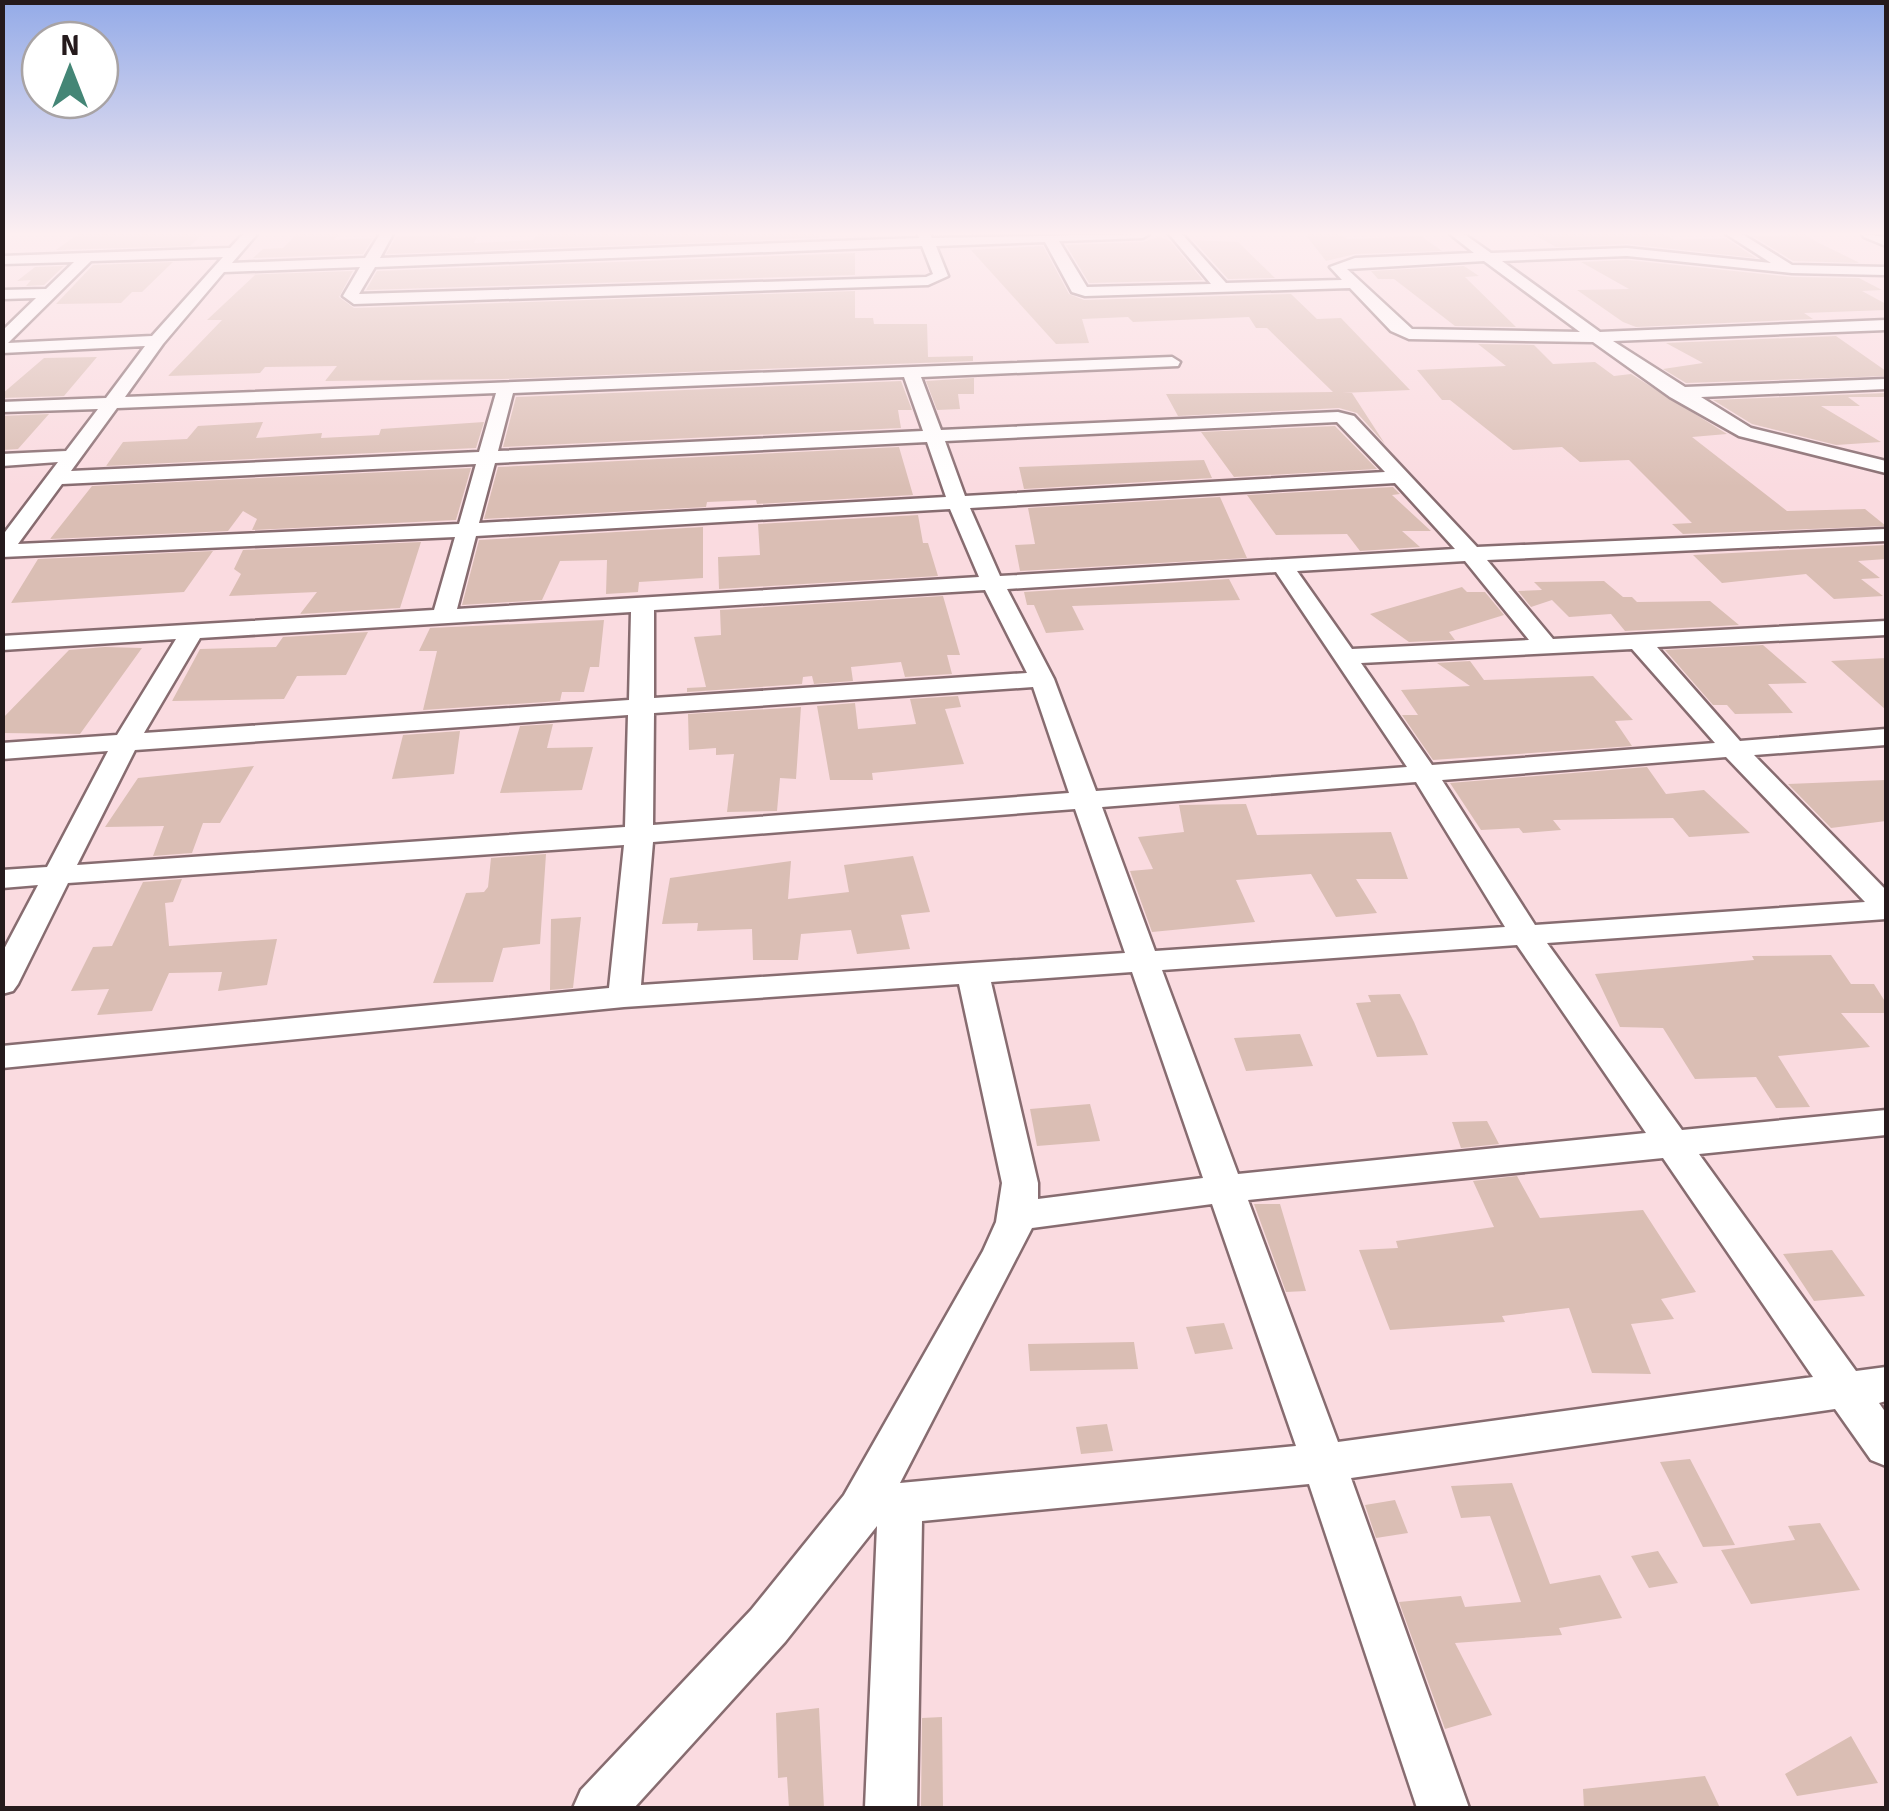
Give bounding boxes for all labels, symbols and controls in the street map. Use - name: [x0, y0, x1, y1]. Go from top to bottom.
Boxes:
- north arrow: [20, 20, 120, 120]
- text: N: [60, 29, 80, 63]

